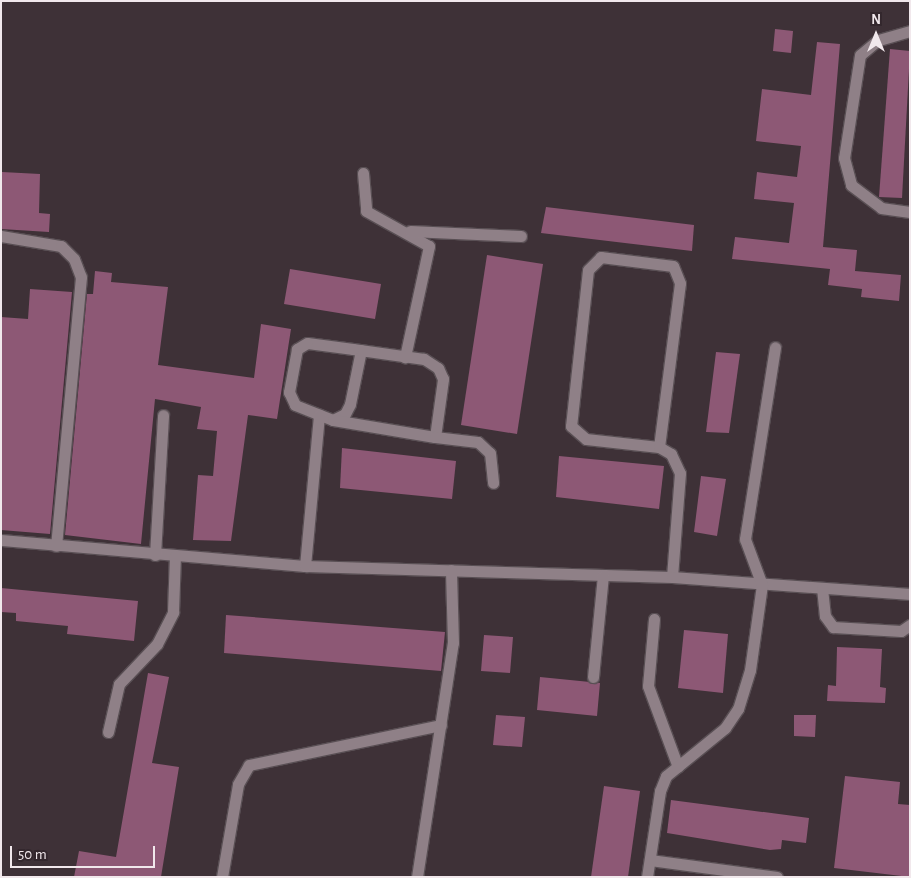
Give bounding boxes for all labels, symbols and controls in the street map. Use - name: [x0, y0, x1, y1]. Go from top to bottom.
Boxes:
- north arrow: [851, 10, 901, 60]
- text: N: [871, 13, 881, 27]
- scale bar: [12, 836, 158, 868]
- text: 50 m: [18, 847, 47, 862]

